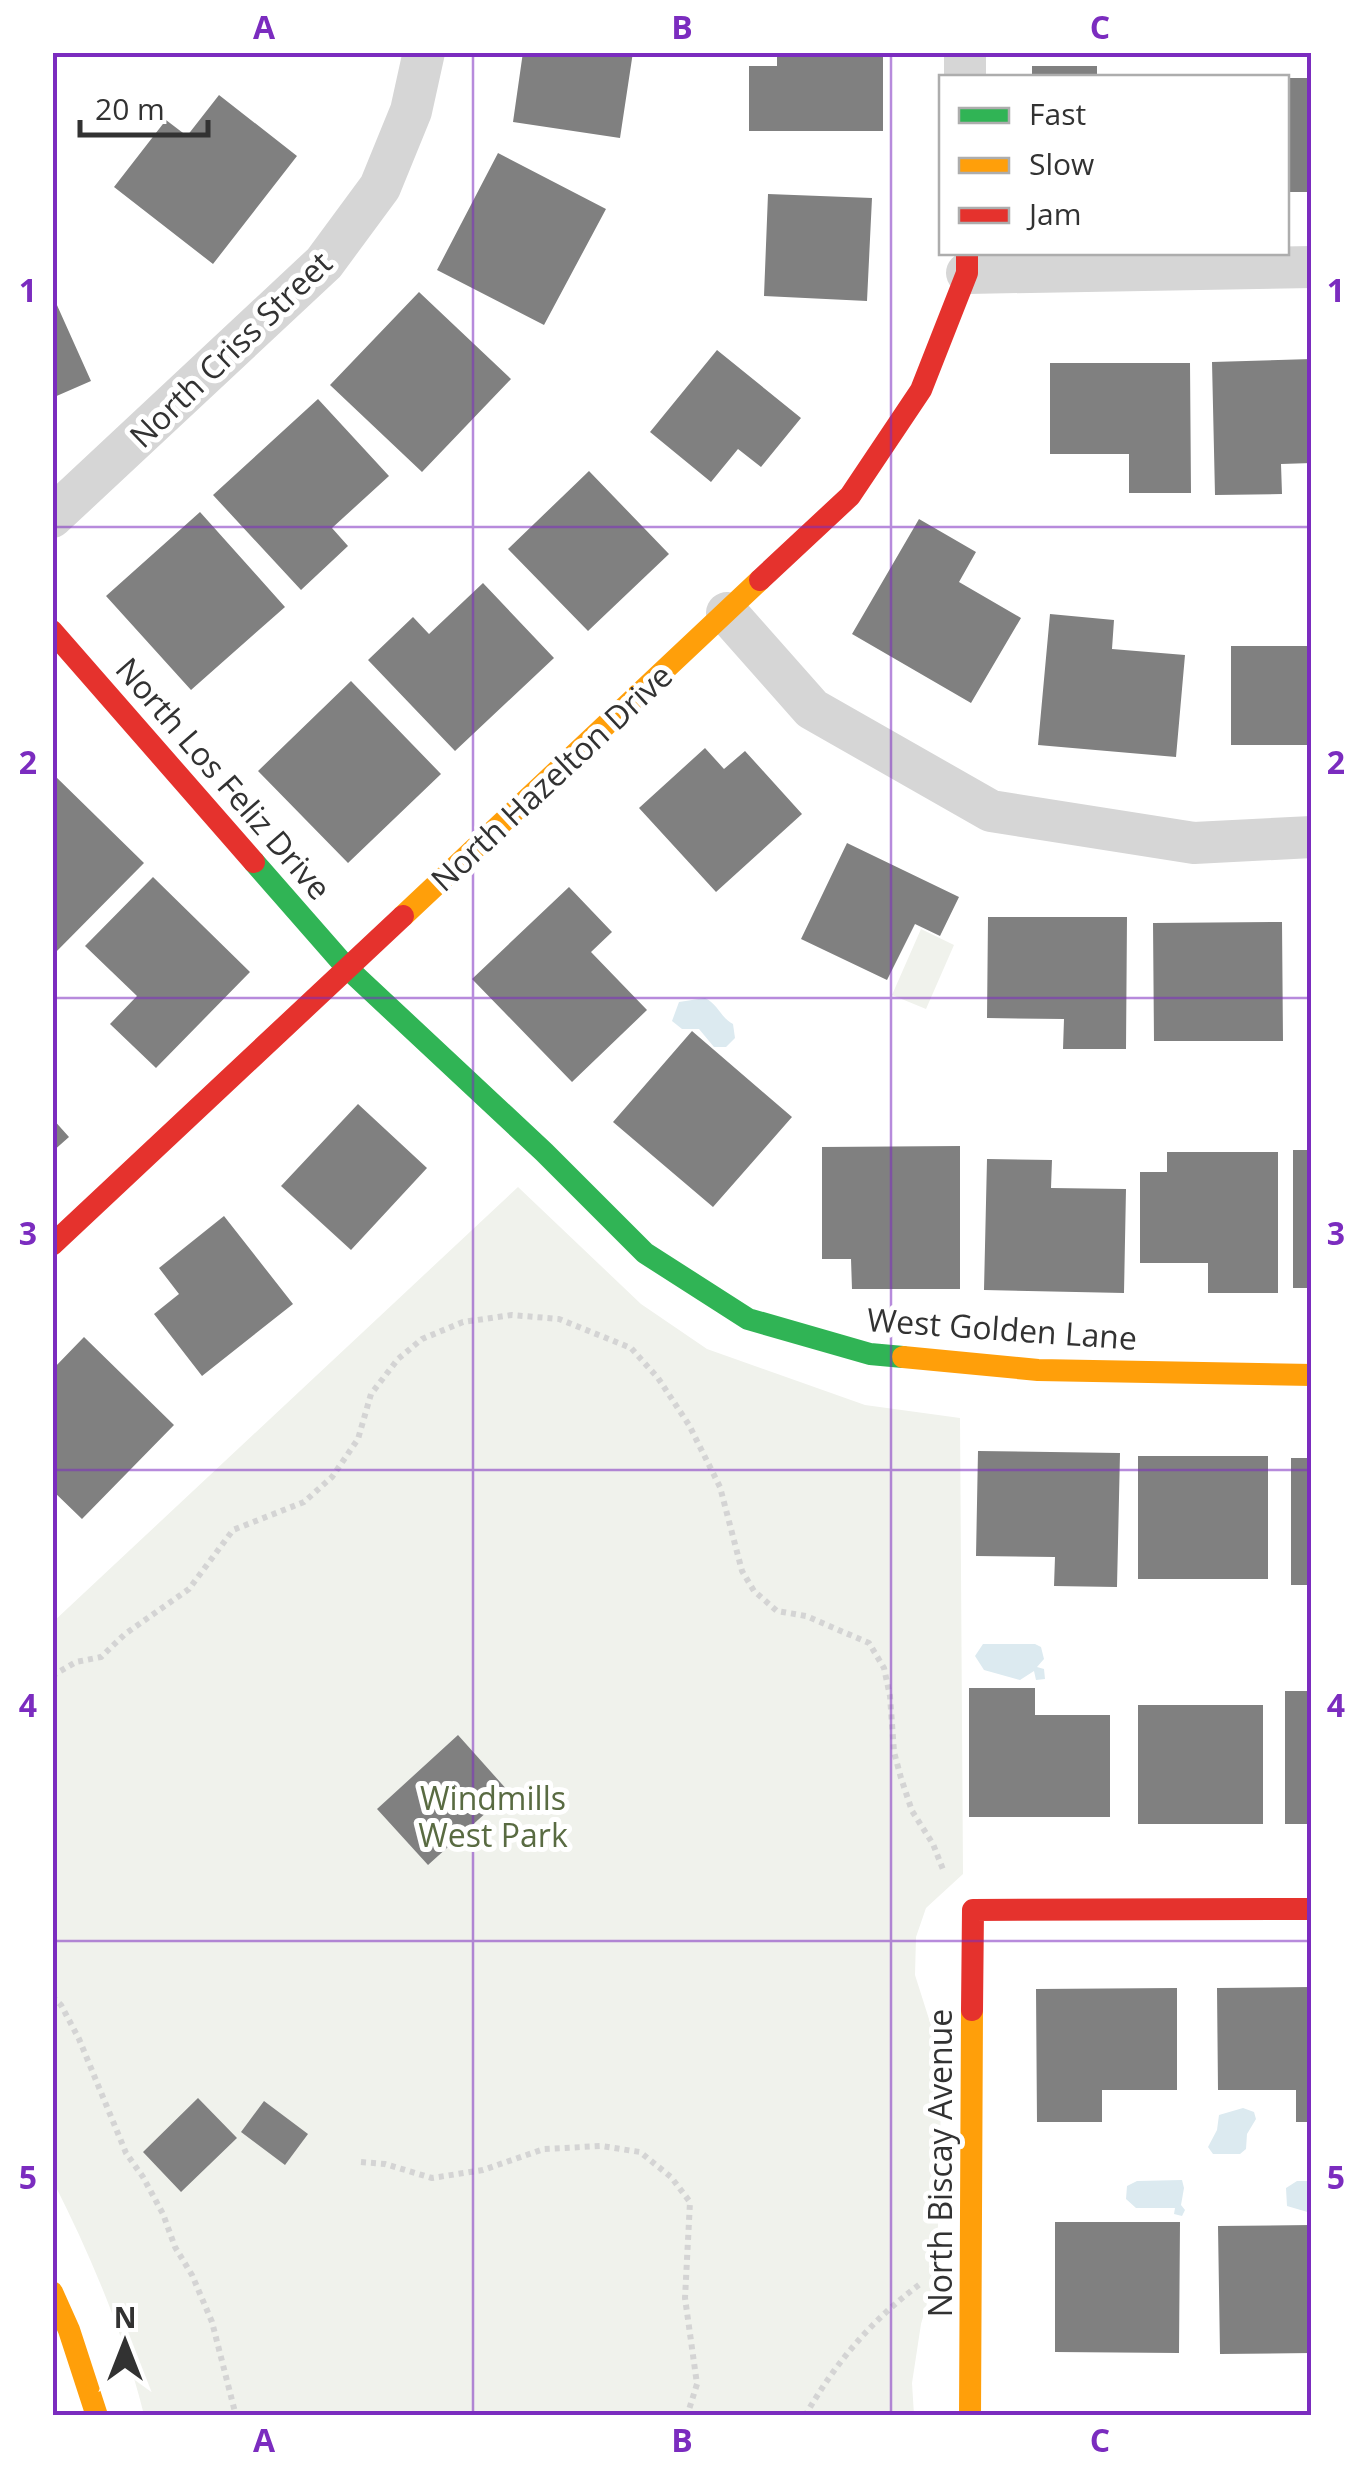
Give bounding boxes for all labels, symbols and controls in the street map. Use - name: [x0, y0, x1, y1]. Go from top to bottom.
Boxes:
- text: A: [253, 5, 276, 48]
- text: B: [671, 5, 693, 48]
- text: C: [1090, 5, 1110, 48]
- scale bar: [80, 75, 208, 137]
- legend: [939, 75, 1289, 255]
- text: 20 m: [95, 88, 165, 129]
- text: Fast: [1029, 93, 1086, 134]
- text: Slow: [1029, 143, 1094, 184]
- text: Jam: [1026, 193, 1082, 234]
- street label: North Criss Street: [120, 241, 340, 457]
- text: 1: [19, 268, 37, 311]
- text: 1: [1327, 268, 1345, 311]
- street label: North Los Feliz Drive: [107, 648, 341, 908]
- street label: North Hazelton Drive: [421, 654, 681, 900]
- text: 2: [19, 740, 37, 783]
- text: 2: [1327, 740, 1345, 783]
- text: 3: [19, 1211, 37, 1254]
- text: 3: [1327, 1211, 1345, 1254]
- street label: West Golden Lane: [866, 1297, 1138, 1359]
- text: 4: [19, 1683, 37, 1726]
- text: 4: [1327, 1683, 1345, 1726]
- park label: Windmills West Park: [418, 1776, 568, 1856]
- street label: North Biscay Avenue: [918, 2009, 961, 2317]
- text: 5: [19, 2155, 37, 2198]
- text: 5: [1327, 2155, 1345, 2198]
- north arrow: [75, 2293, 175, 2393]
- text: N: [114, 2298, 136, 2336]
- text: A: [253, 2418, 276, 2461]
- text: B: [671, 2418, 693, 2461]
- text: C: [1090, 2418, 1110, 2461]

